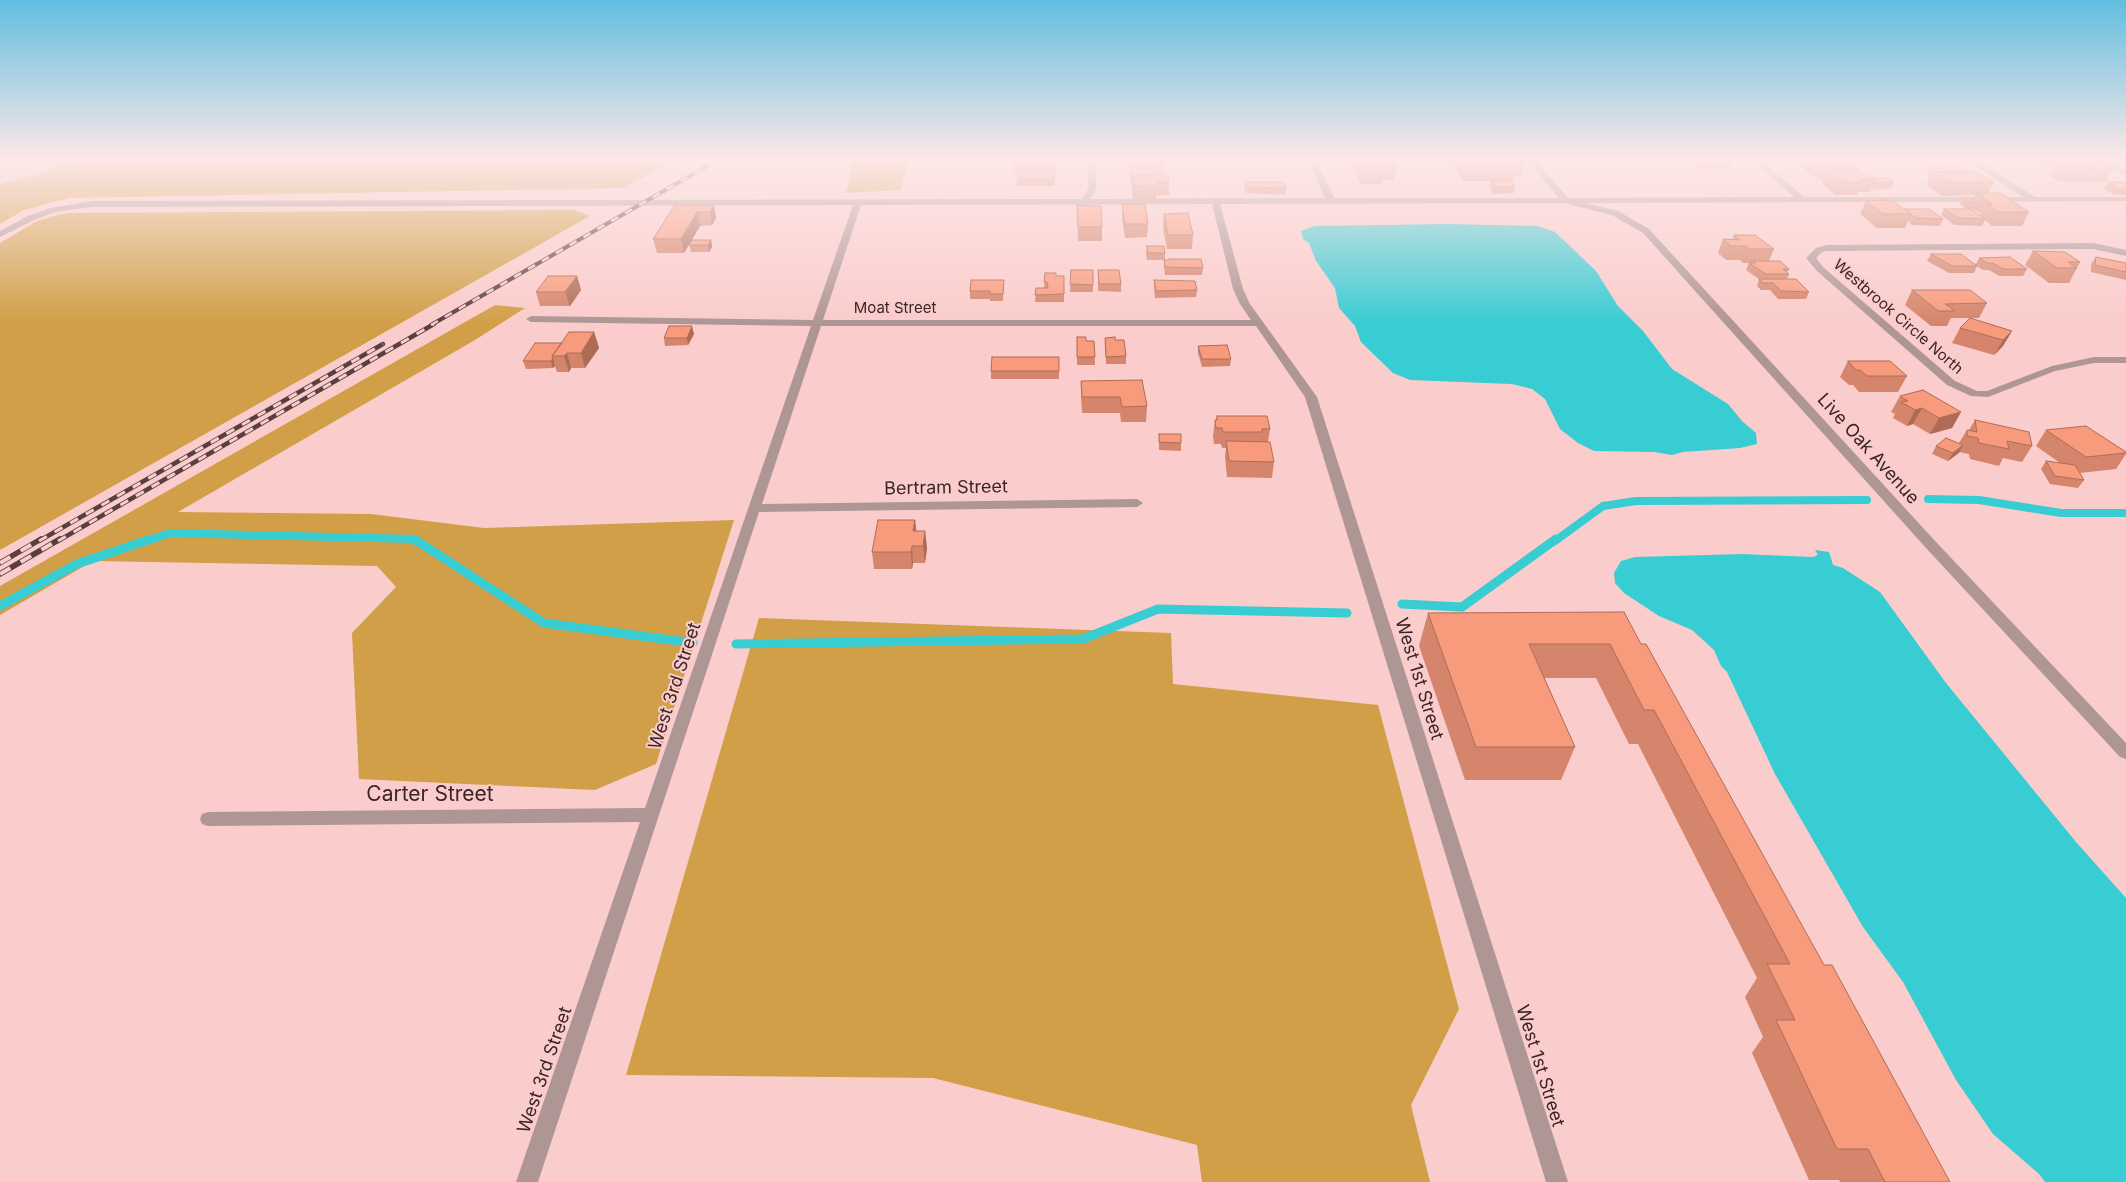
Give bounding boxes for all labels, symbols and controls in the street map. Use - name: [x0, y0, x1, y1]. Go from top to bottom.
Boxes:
- street label: Westbrook Circle North: [1830, 256, 1966, 378]
- street label: Moat Street: [854, 299, 936, 317]
- street label: Live Oak Avenue: [1812, 389, 1924, 509]
- street label: Bertram Street: [884, 476, 1008, 500]
- street label: West 1st Street: [1390, 615, 1448, 743]
- street label: West 3rd Street: [644, 620, 706, 752]
- street label: Carter Street: [366, 782, 494, 808]
- street label: West 1st Street: [1511, 1002, 1569, 1130]
- street label: West 3rd Street: [513, 1004, 577, 1136]

